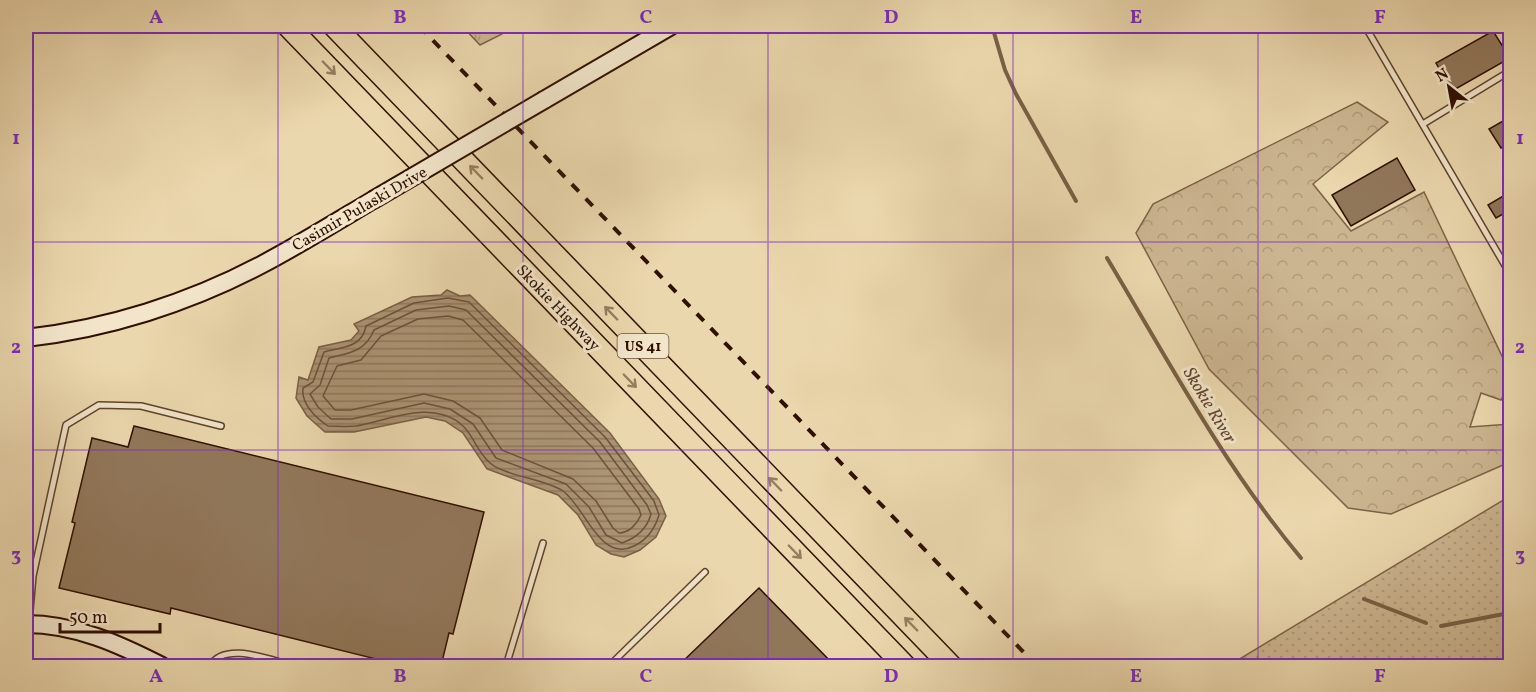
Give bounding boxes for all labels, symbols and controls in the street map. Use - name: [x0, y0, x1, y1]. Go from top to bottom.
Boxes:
- text: A: [149, 4, 163, 32]
- text: B: [393, 4, 407, 32]
- text: C: [640, 4, 653, 32]
- text: D: [884, 4, 898, 32]
- text: E: [1130, 4, 1142, 32]
- text: F: [1374, 4, 1386, 32]
- north arrow: [1419, 57, 1479, 117]
- one-way arrow: [321, 60, 336, 75]
- text: N: [1432, 63, 1453, 88]
- text: 1: [12, 125, 20, 153]
- text: 1: [1516, 125, 1524, 153]
- street label: Casimir Pulaski Drive: [288, 162, 432, 257]
- one-way arrow: [469, 165, 483, 180]
- street label: Skokie Highway: [511, 260, 605, 357]
- one-way arrow: [604, 306, 618, 321]
- text: 2: [11, 334, 21, 362]
- road number: US 41: [618, 334, 668, 358]
- text: 2: [1515, 334, 1525, 362]
- water label: Skokie River: [1176, 363, 1241, 449]
- one-way arrow: [623, 373, 638, 388]
- one-way arrow: [769, 477, 783, 492]
- text: 3: [11, 542, 21, 570]
- text: 3: [1515, 542, 1525, 570]
- one-way arrow: [787, 544, 802, 559]
- scale bar: [60, 596, 160, 634]
- text: 50 m: [69, 606, 108, 631]
- one-way arrow: [903, 617, 918, 632]
- text: A: [149, 663, 163, 691]
- text: B: [393, 663, 407, 691]
- text: C: [640, 663, 653, 691]
- text: D: [884, 663, 898, 691]
- text: E: [1130, 663, 1142, 691]
- text: F: [1374, 663, 1386, 691]

